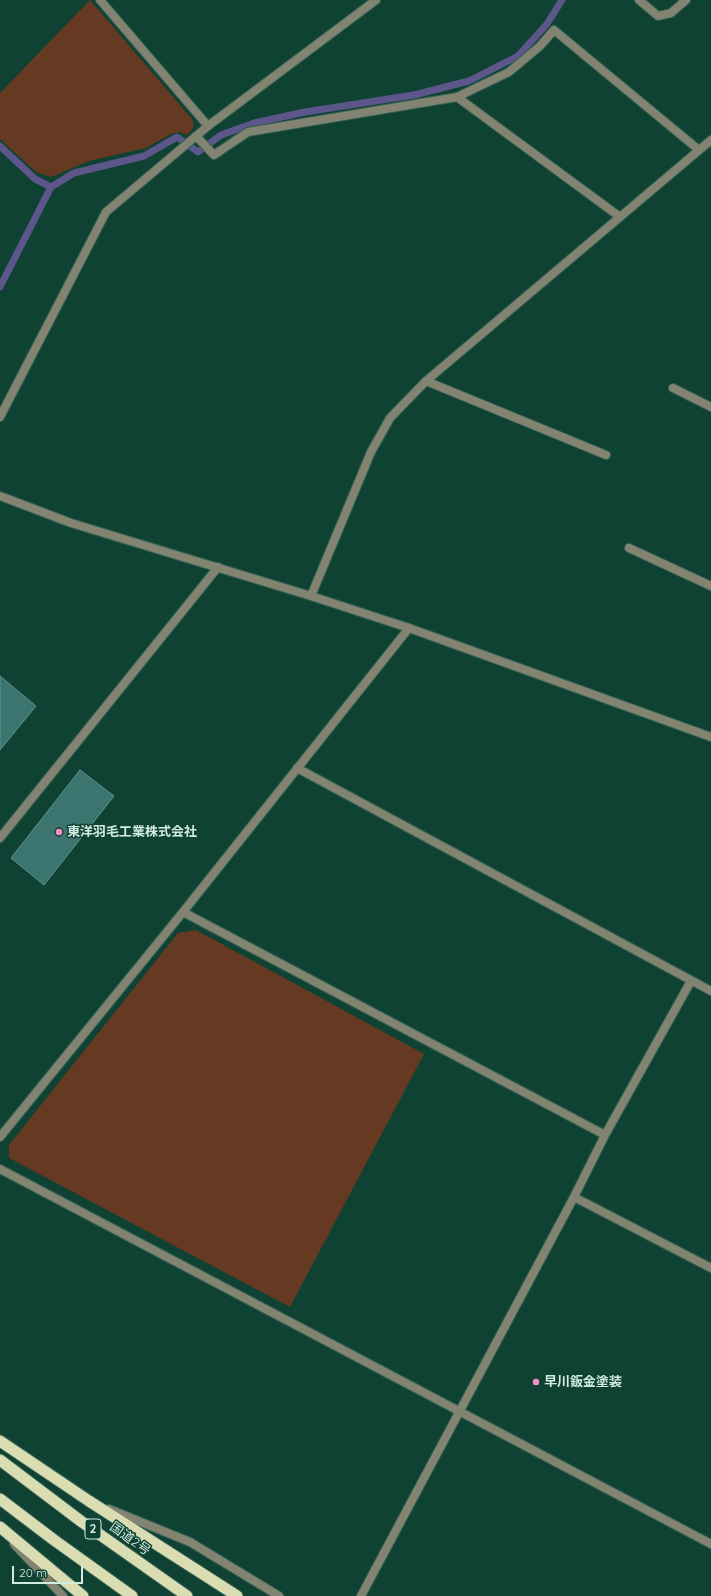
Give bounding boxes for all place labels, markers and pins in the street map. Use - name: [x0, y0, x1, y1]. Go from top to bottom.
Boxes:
- place label: 東洋羽毛工業株式会社: [67, 824, 197, 840]
- marker: 東洋羽毛工業株式会社: [54, 827, 64, 837]
- place label: 早川鈑金塗装: [544, 1374, 622, 1390]
- marker: 早川鈑金塗装: [531, 1377, 541, 1387]

